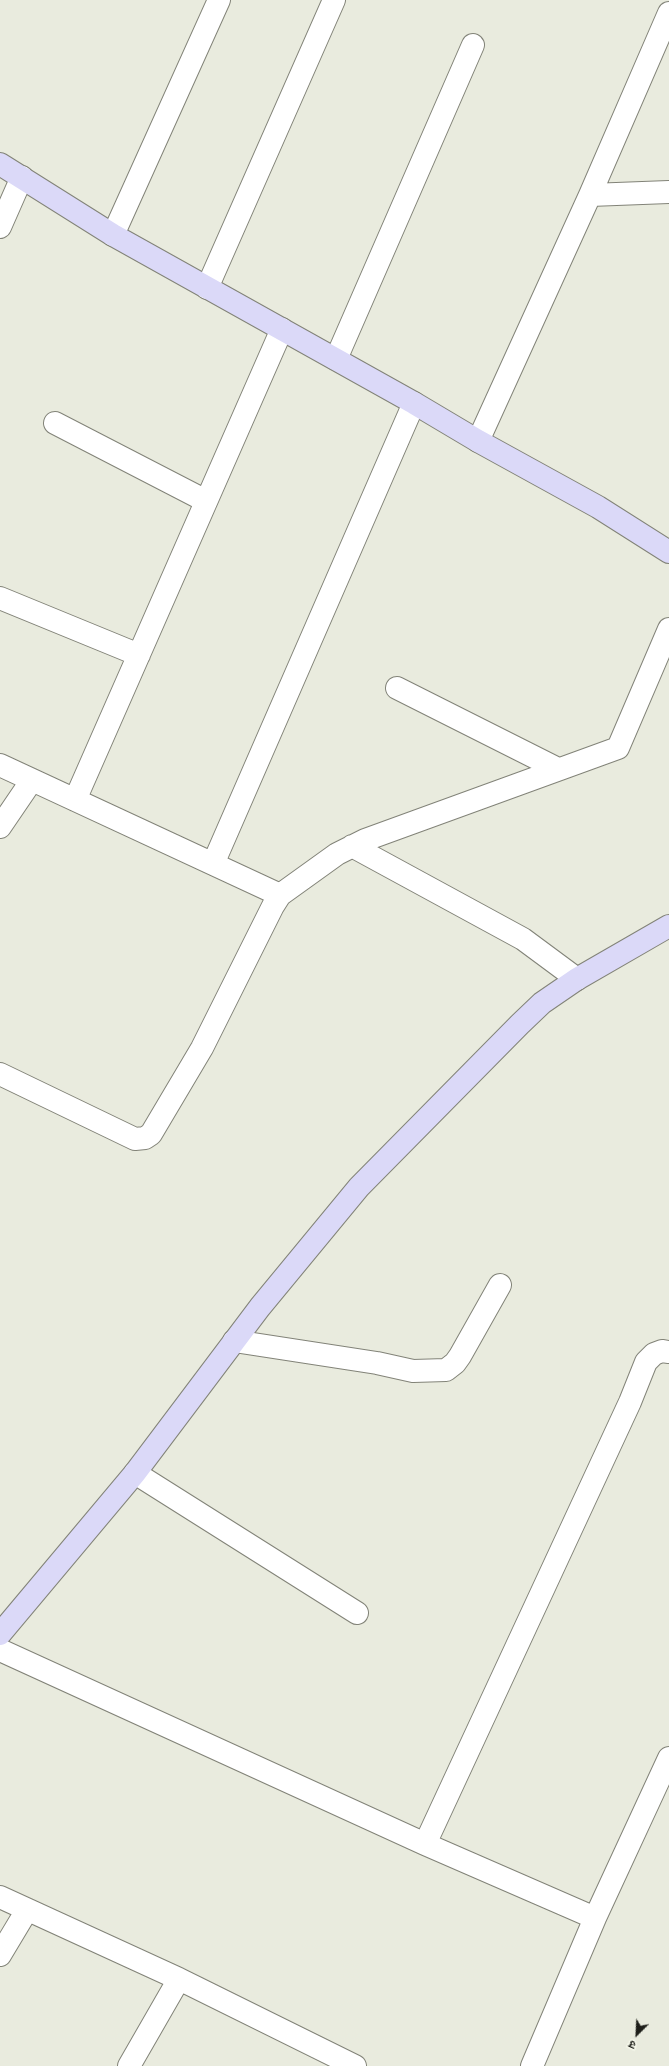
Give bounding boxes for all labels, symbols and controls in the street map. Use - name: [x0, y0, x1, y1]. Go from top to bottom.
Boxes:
- north arrow: [617, 2014, 657, 2054]
- text: उ: [626, 2037, 638, 2054]

